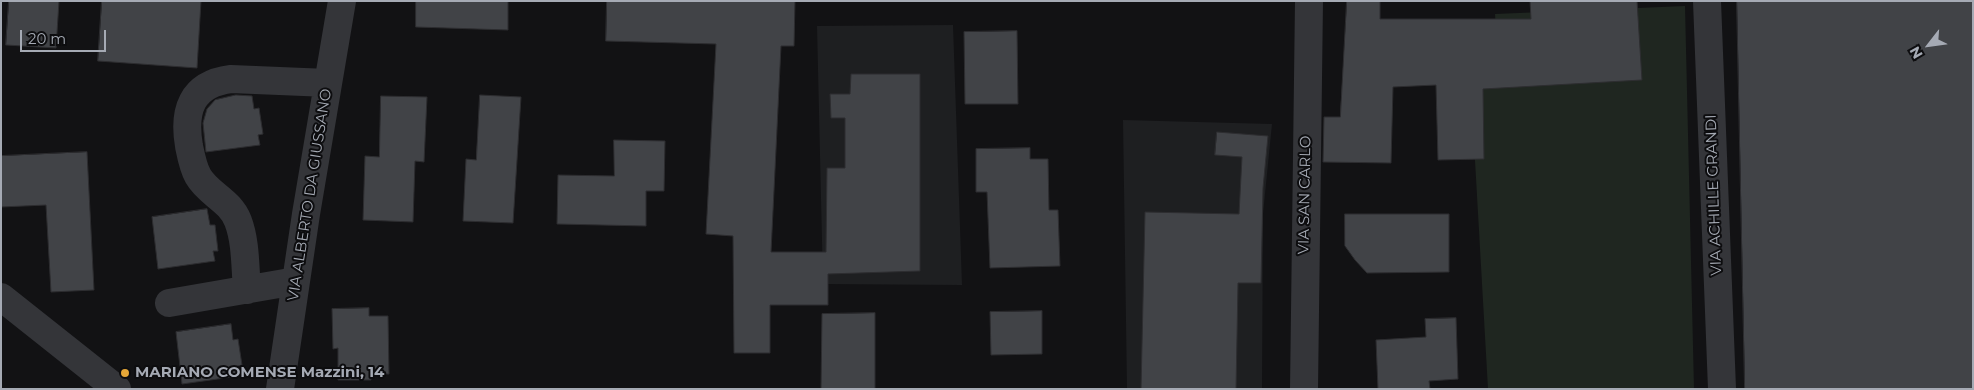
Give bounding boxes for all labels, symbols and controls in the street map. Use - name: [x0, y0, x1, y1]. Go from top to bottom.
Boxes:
- scale bar: [22, 20, 109, 52]
- north arrow: [1904, 20, 1954, 70]
- text: 20 m: [28, 29, 66, 48]
- text: N: [1905, 43, 1927, 62]
- street label: VIA ALBERTO DA GIUSSANO: [284, 87, 336, 303]
- street label: VIA ACHILLE GRANDI: [1702, 114, 1726, 276]
- street label: VIA SAN CARLO: [1295, 135, 1315, 255]
- place label: MARIANO COMENSE Mazzini, 14: [135, 364, 384, 382]
- marker: MARIANO COMENSE Mazzini, 14: [119, 367, 131, 379]

